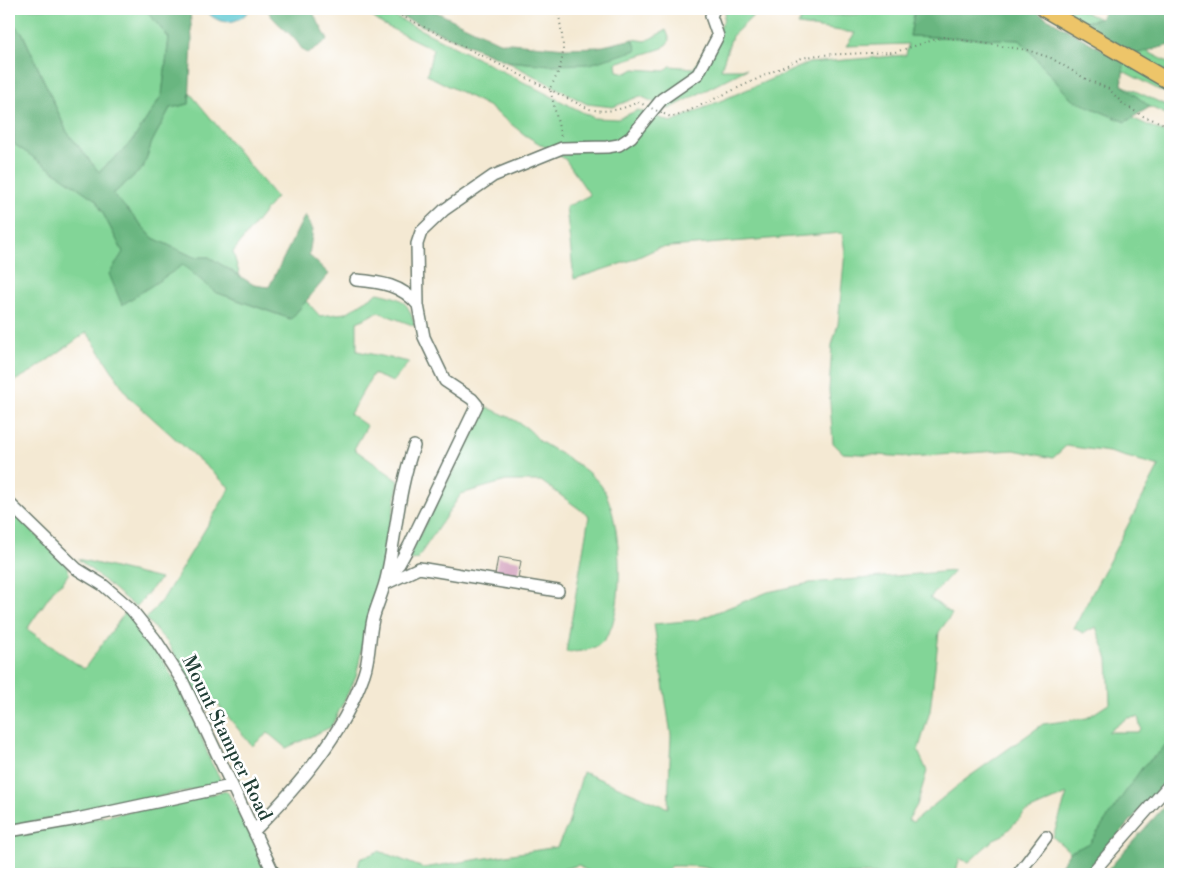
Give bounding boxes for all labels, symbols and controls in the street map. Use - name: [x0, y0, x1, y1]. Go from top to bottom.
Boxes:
- street label: Mount Stamper Road: [177, 651, 278, 825]

